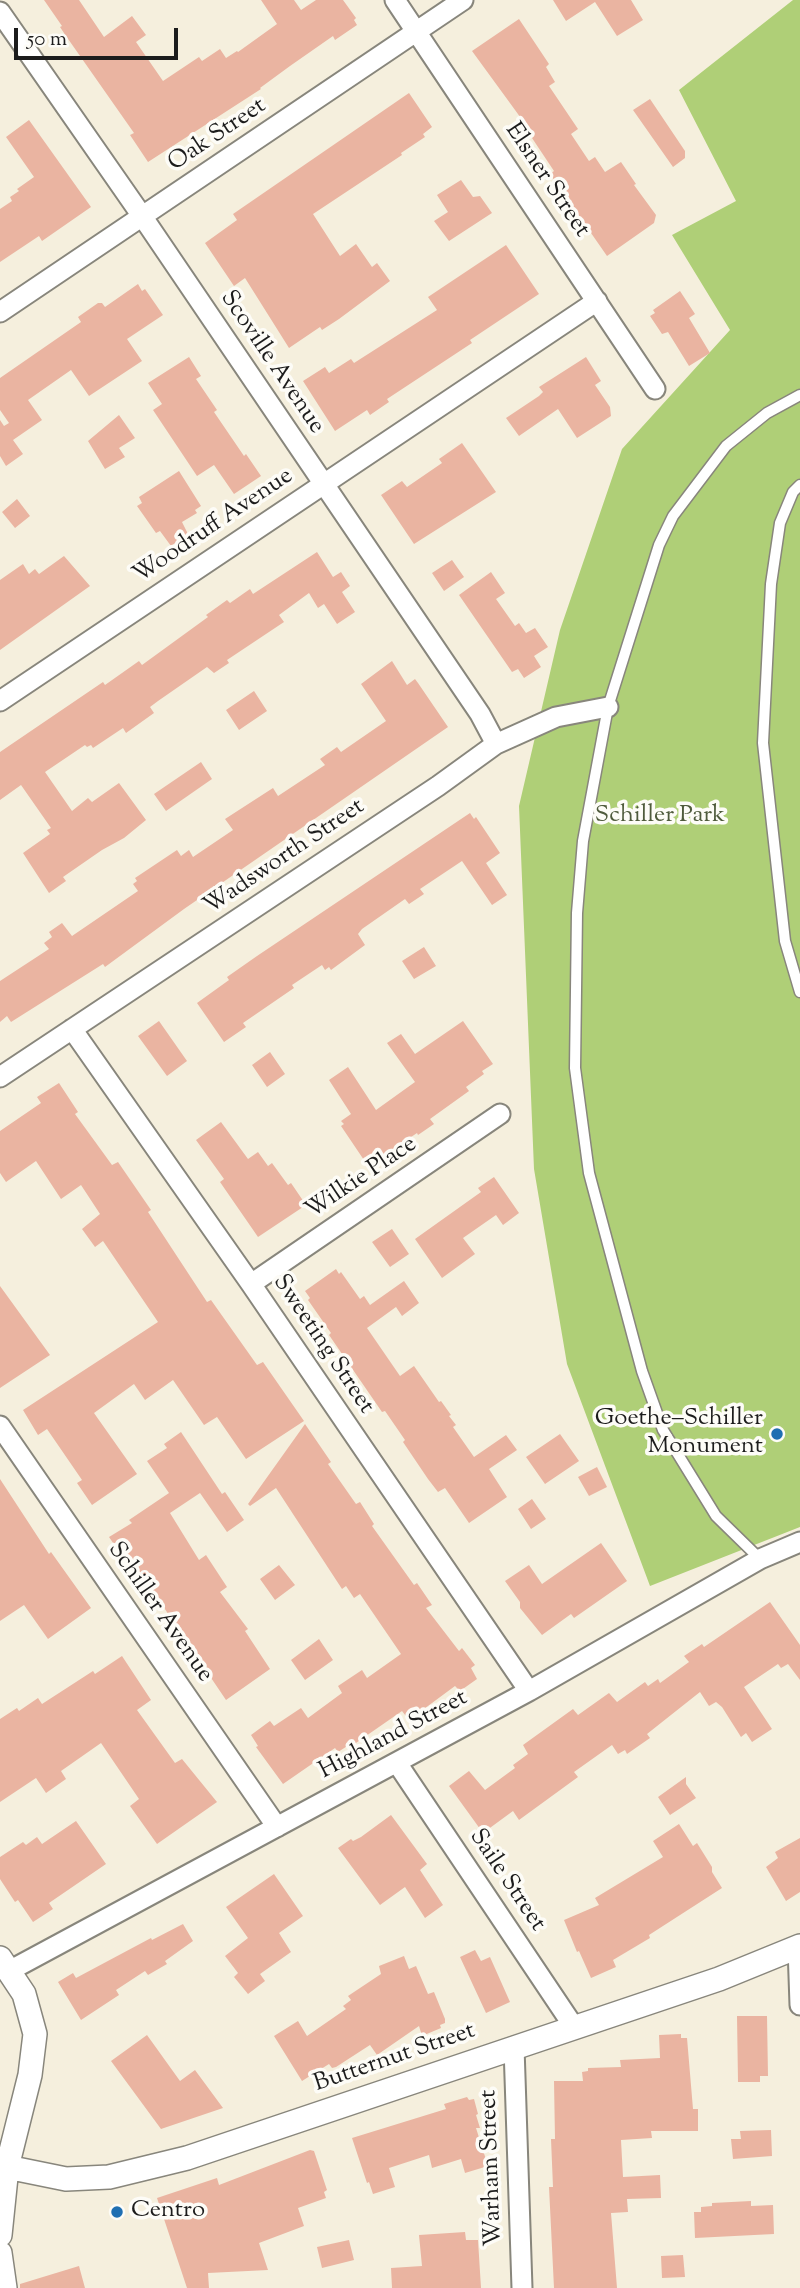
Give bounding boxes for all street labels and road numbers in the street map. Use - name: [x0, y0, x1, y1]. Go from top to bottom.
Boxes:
- street label: Oak Street: [164, 93, 272, 179]
- street label: Elsner Street: [497, 118, 595, 244]
- street label: Scoville Avenue: [212, 286, 330, 440]
- street label: Woodruff Avenue: [129, 463, 299, 591]
- street label: Wadsworth Street: [199, 794, 371, 922]
- street label: Wilkie Place: [301, 1131, 423, 1227]
- street label: Sweeting Street: [265, 1270, 379, 1420]
- street label: Schiller Avenue: [100, 1537, 218, 1689]
- street label: Highland Street: [315, 1685, 473, 1787]
- street label: Saile Street: [461, 1824, 551, 1938]
- street label: Butternut Street: [311, 2018, 479, 2100]
- street label: Warham Street: [476, 2089, 510, 2247]

